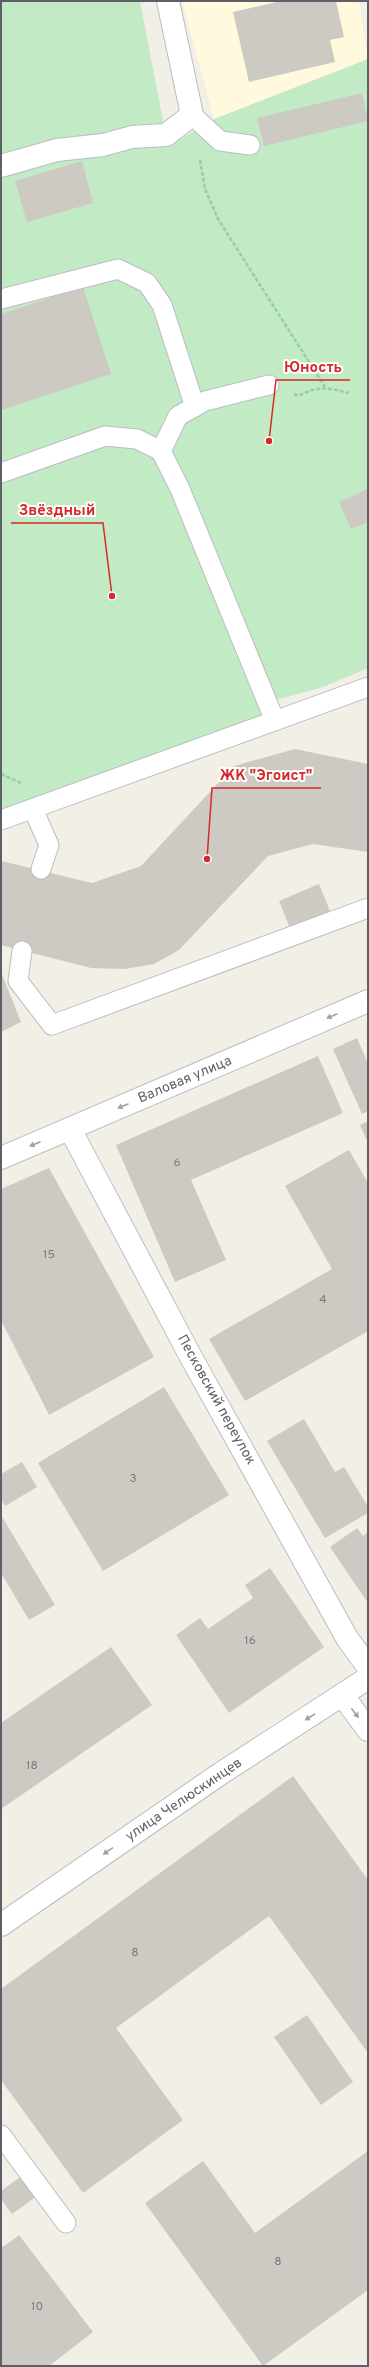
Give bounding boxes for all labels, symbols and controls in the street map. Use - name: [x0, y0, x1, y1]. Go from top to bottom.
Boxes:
- callout: Юность: [276, 353, 350, 380]
- text: Юность: [284, 359, 342, 378]
- callout: Звёздный: [11, 496, 103, 523]
- text: Звёздный: [19, 502, 95, 521]
- callout: ЖК "Эгоист": [212, 761, 321, 788]
- text: ЖК "Эгоист": [220, 767, 312, 786]
- one-way arrow: [327, 1013, 338, 1019]
- street label: Валовая улица: [136, 1053, 234, 1107]
- one-way arrow: [117, 1103, 128, 1109]
- one-way arrow: [29, 1141, 41, 1147]
- house number: 6: [173, 1155, 181, 1171]
- house number: 15: [43, 1247, 55, 1263]
- house number: 4: [319, 1292, 327, 1308]
- street label: Песковский переулок: [173, 1332, 259, 1468]
- house number: 3: [129, 1471, 137, 1487]
- house number: 16: [244, 1633, 256, 1649]
- one-way arrow: [351, 1708, 360, 1719]
- one-way arrow: [304, 1714, 316, 1721]
- street label: улица Челюскинцев: [122, 1755, 246, 1845]
- house number: 18: [26, 1758, 38, 1774]
- one-way arrow: [103, 1847, 114, 1855]
- house number: 8: [131, 1945, 139, 1961]
- house number: 8: [274, 2254, 282, 2270]
- house number: 10: [31, 2299, 43, 2315]

